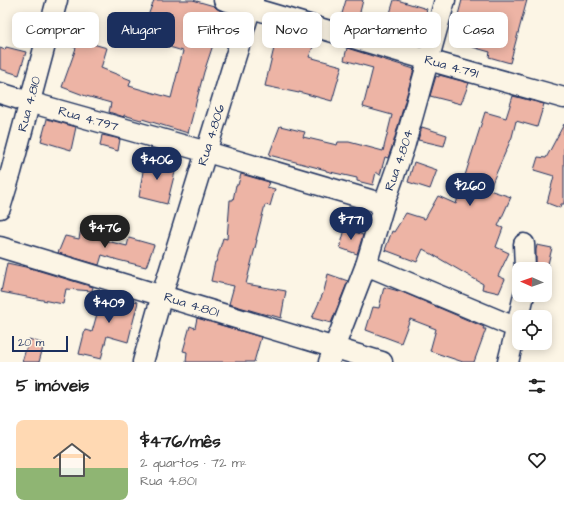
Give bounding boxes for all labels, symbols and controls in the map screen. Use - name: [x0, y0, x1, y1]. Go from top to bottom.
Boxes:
- chip: Comprar: [12, 12, 99, 48]
- chip: Alugar: [107, 12, 175, 48]
- chip: Filtros: [183, 12, 254, 48]
- chip: Novo: [262, 12, 322, 48]
- chip: Apartamento: [330, 12, 441, 48]
- chip: Casa: [449, 12, 508, 48]
- street label: Rua 4.791: [422, 50, 481, 83]
- street label: Rua 4.810: [13, 74, 45, 134]
- street label: Rua 4.797: [56, 102, 121, 136]
- street label: Rua 4.806: [193, 102, 229, 168]
- street label: Rua 4.804: [380, 127, 418, 193]
- pin: $406: [133, 147, 181, 181]
- text: $406: [141, 151, 173, 169]
- pin: $260: [446, 173, 494, 207]
- text: $260: [454, 177, 486, 195]
- pin: $771: [327, 207, 375, 241]
- text: $771: [339, 211, 363, 229]
- pin: $476: [81, 215, 129, 249]
- text: $476: [89, 219, 121, 237]
- north arrow: [512, 262, 552, 302]
- map controls: [512, 262, 552, 350]
- street label: Rua 4.801: [162, 288, 222, 322]
- pin: $409: [85, 290, 133, 324]
- text: $409: [93, 294, 125, 312]
- button: locate: [512, 310, 552, 350]
- scale bar: [12, 334, 68, 353]
- text: 20 m: [18, 335, 44, 350]
- text: 5 imóveis: [16, 374, 89, 398]
- icon: filters: [526, 375, 548, 397]
- text: $476/mês: [140, 430, 221, 454]
- icon: home: [48, 436, 96, 484]
- icon: heart: [526, 449, 548, 471]
- text: 2 quartos · 72 m²: [140, 454, 247, 472]
- text: Rua 4.801: [140, 472, 197, 490]

